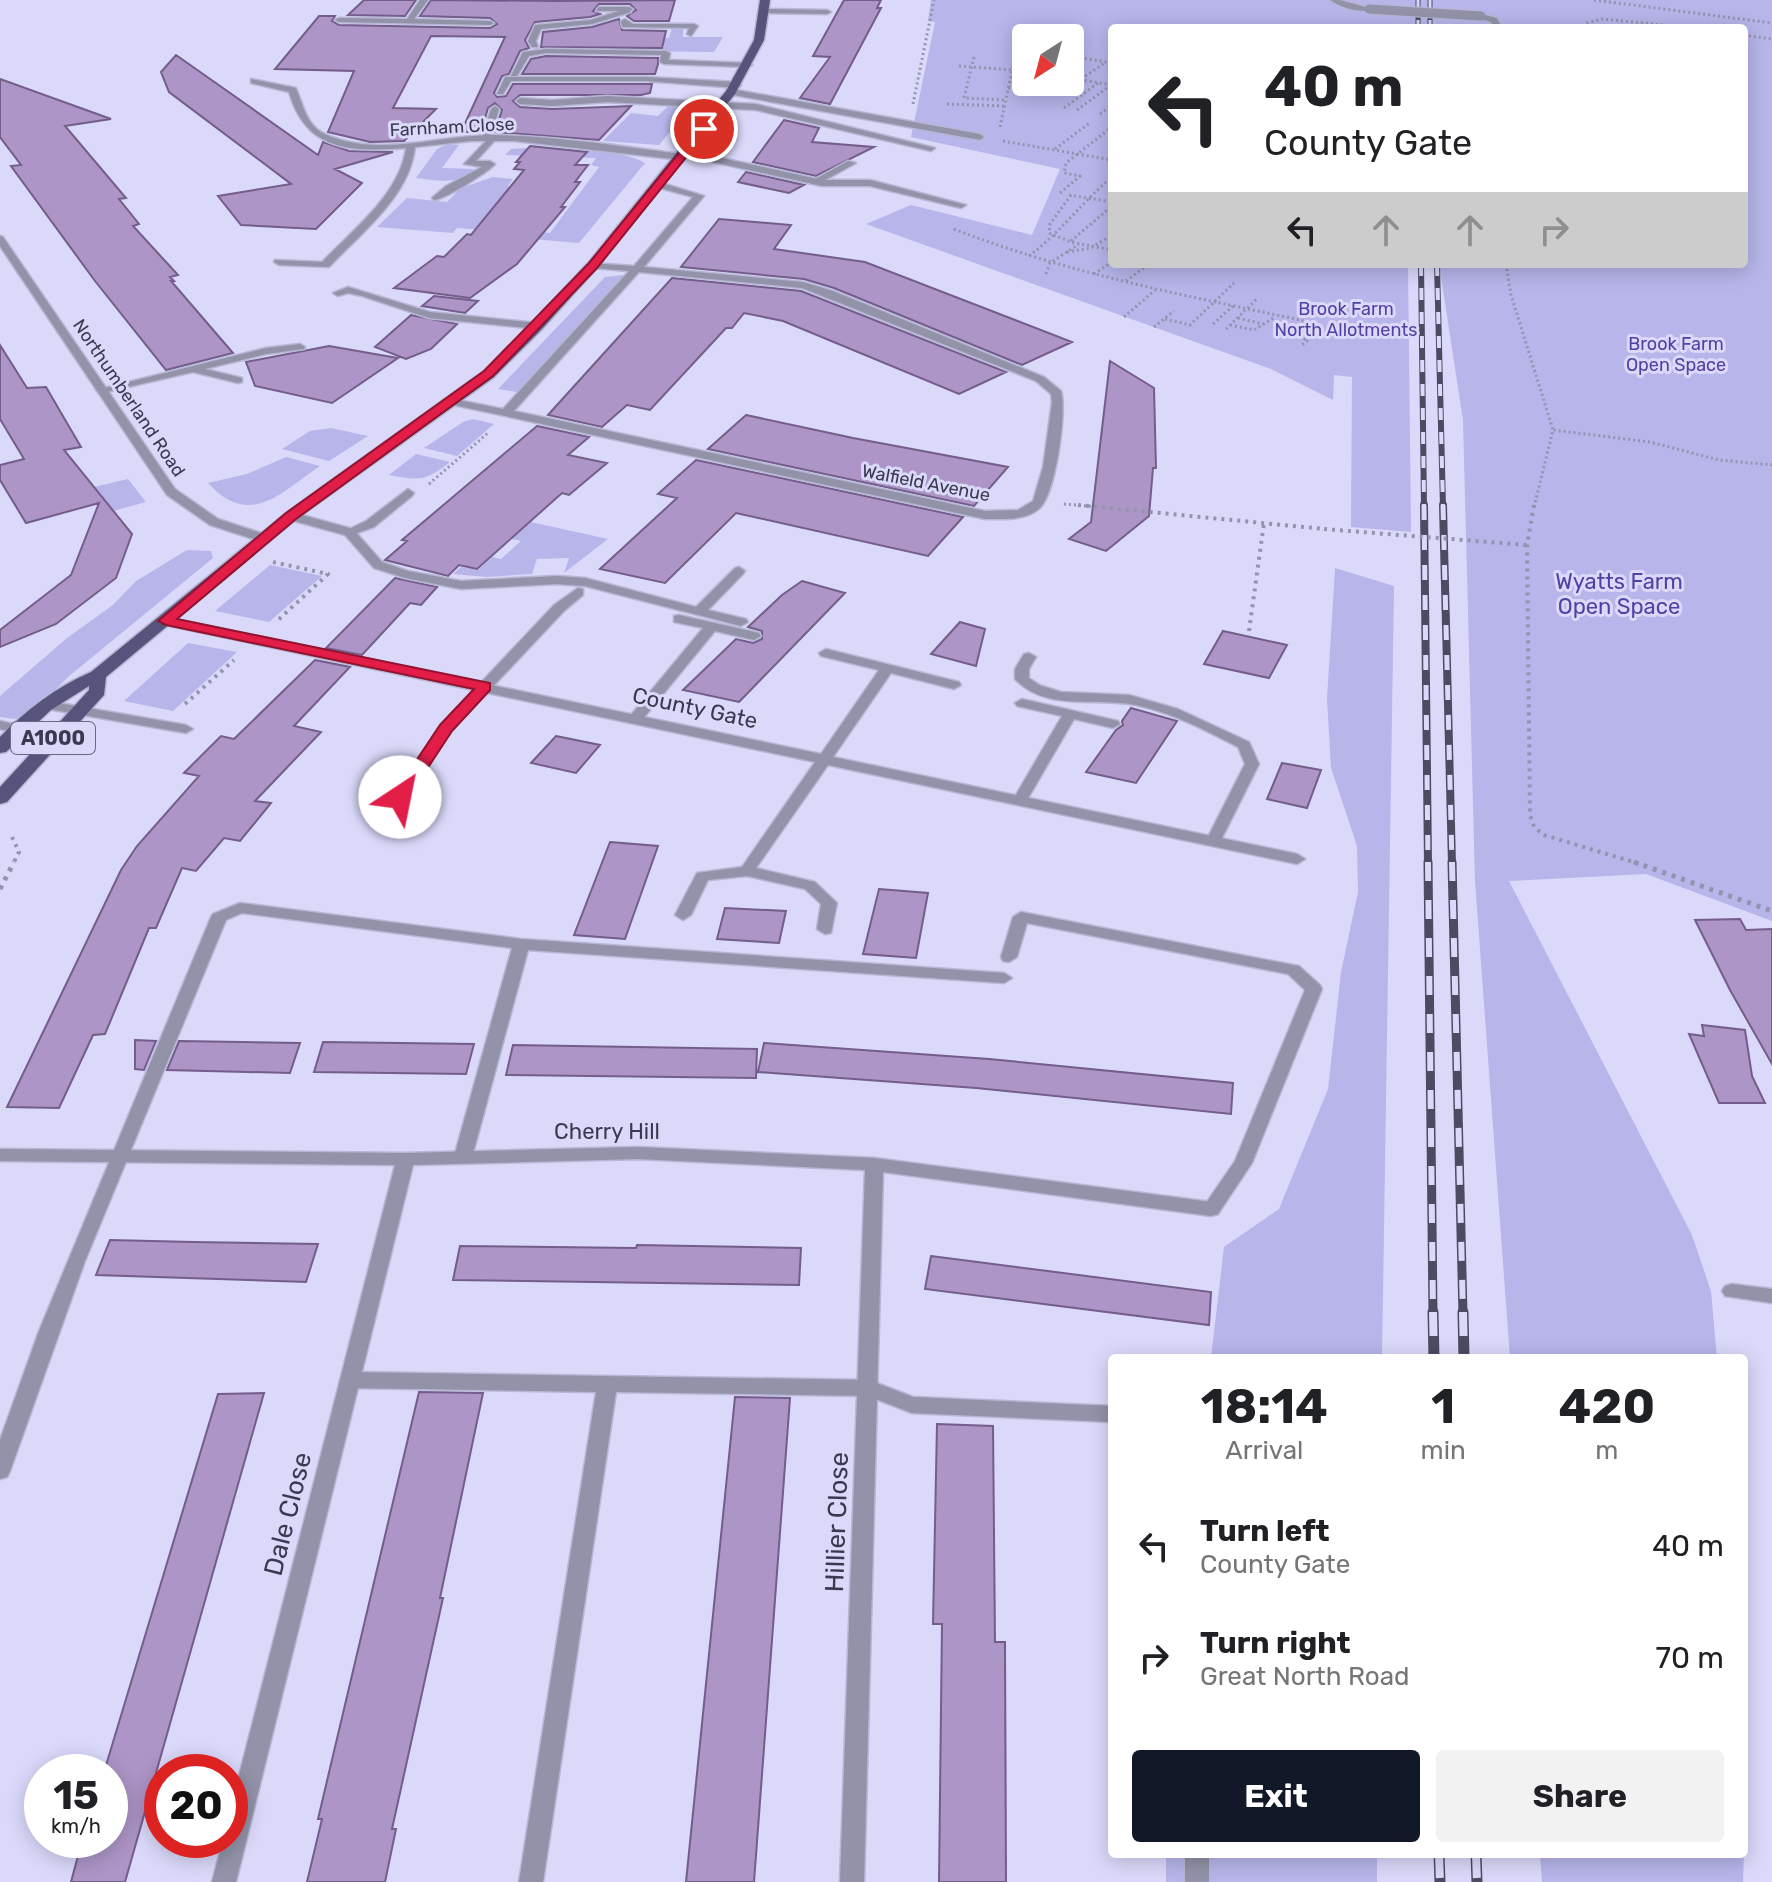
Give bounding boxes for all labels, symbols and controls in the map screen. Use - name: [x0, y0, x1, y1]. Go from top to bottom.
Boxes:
- north arrow: [1012, 24, 1084, 96]
- map controls: [1012, 24, 1084, 96]
- text: 40 m: [1264, 54, 1404, 120]
- icon: left: [1132, 56, 1236, 160]
- pin: [670, 95, 738, 163]
- icon: arrive: [682, 107, 726, 151]
- street label: Farnham Close: [389, 113, 515, 141]
- text: County Gate: [1264, 121, 1472, 164]
- icon: left: [1280, 208, 1324, 252]
- icon: ahead: [1364, 208, 1408, 252]
- icon: ahead: [1448, 208, 1492, 252]
- icon: right: [1532, 208, 1576, 252]
- park label: Brook Farm North Allotments: [1275, 298, 1417, 341]
- street label: Northumberland Road: [68, 315, 190, 481]
- park label: Brook Farm Open Space: [1626, 333, 1726, 376]
- street label: Walfield Avenue: [860, 460, 992, 506]
- park label: Wyatts Farm Open Space: [1555, 568, 1683, 620]
- street label: County Gate: [630, 682, 760, 734]
- road number: A1000: [11, 722, 95, 754]
- position arrow: [358, 755, 442, 839]
- street label: Cherry Hill: [554, 1118, 660, 1145]
- text: 18:14: [1201, 1378, 1328, 1435]
- text: 1: [1431, 1378, 1455, 1435]
- text: 420: [1559, 1378, 1655, 1435]
- text: Arrival: [1225, 1435, 1303, 1466]
- text: min: [1421, 1435, 1466, 1466]
- text: m: [1595, 1435, 1618, 1466]
- street label: Dale Close: [258, 1449, 318, 1579]
- street label: Hillier Close: [819, 1451, 855, 1593]
- text: Turn left: [1200, 1513, 1330, 1549]
- icon: left: [1132, 1524, 1176, 1568]
- text: 40 m: [1652, 1528, 1724, 1564]
- text: County Gate: [1200, 1549, 1350, 1580]
- text: Turn right: [1200, 1625, 1351, 1661]
- icon: right: [1132, 1636, 1176, 1680]
- text: 70 m: [1656, 1640, 1724, 1676]
- text: Great North Road: [1200, 1661, 1410, 1692]
- button: Exit: [1132, 1750, 1420, 1842]
- button: Share: [1436, 1750, 1724, 1842]
- speed limit sign: 20: [144, 1754, 248, 1858]
- text: 15: [53, 1772, 99, 1819]
- text: km/h: [51, 1814, 101, 1838]

